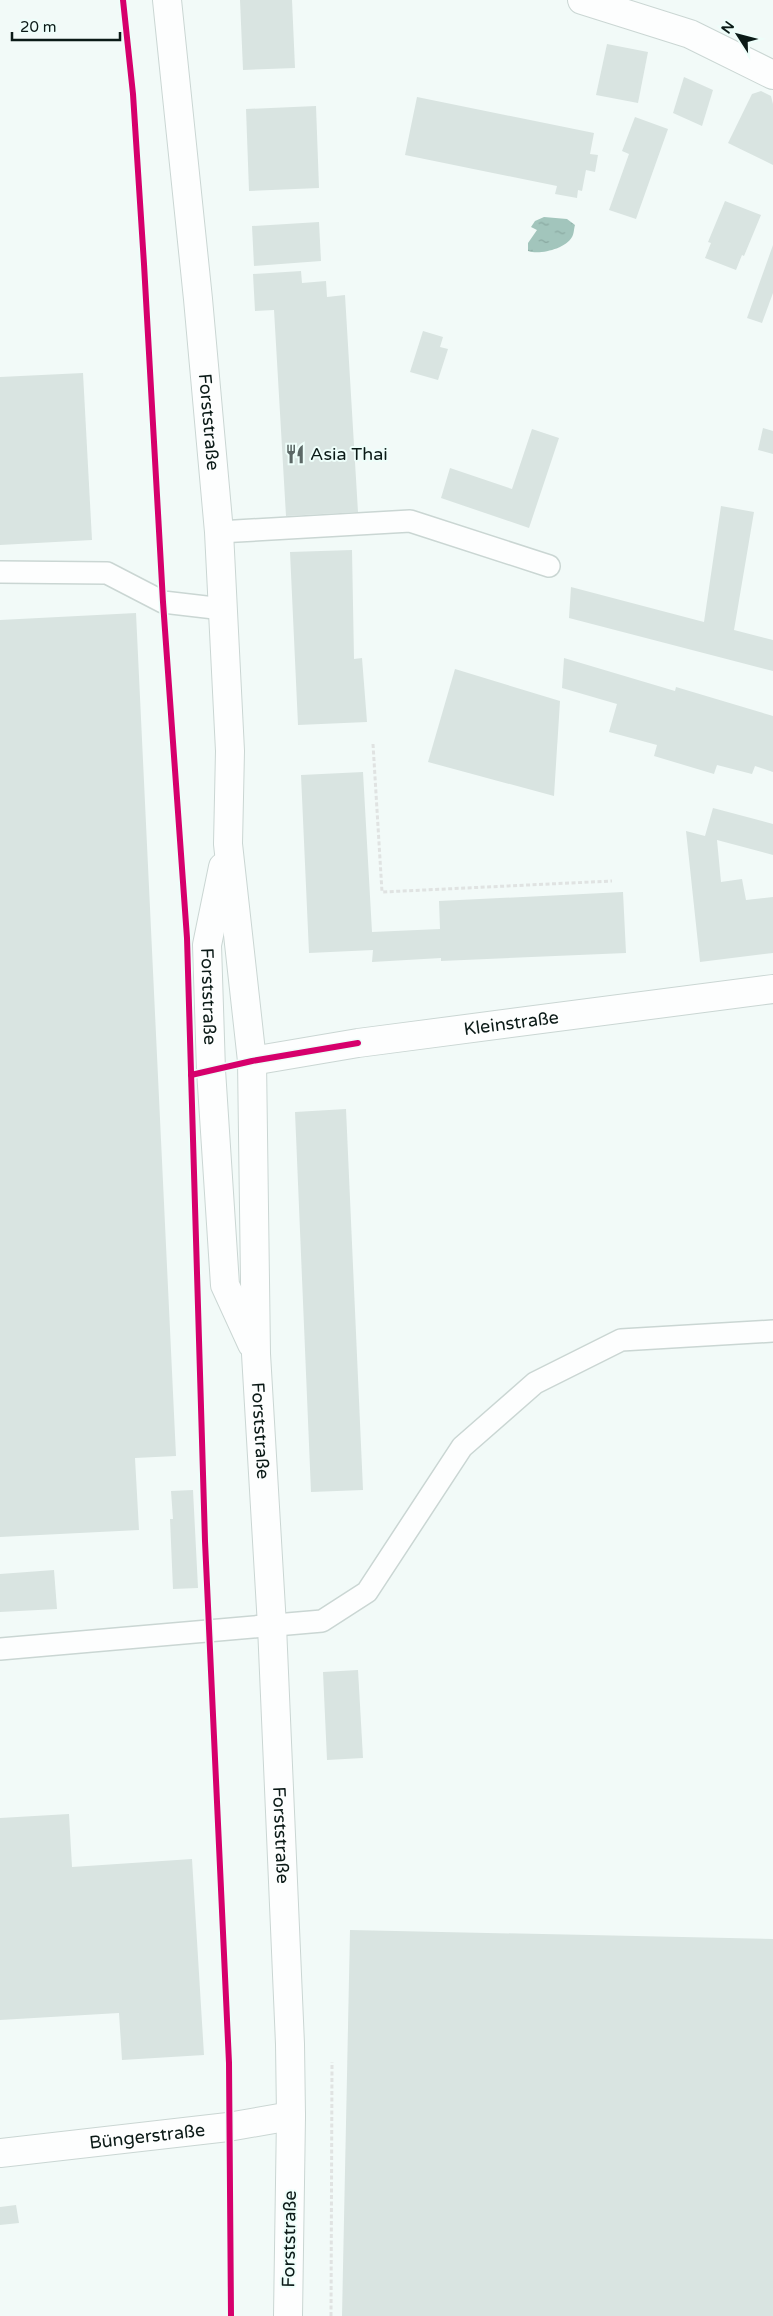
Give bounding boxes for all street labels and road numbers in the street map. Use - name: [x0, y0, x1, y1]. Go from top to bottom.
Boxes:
- street label: Forststraße: [194, 372, 224, 471]
- street label: Forststraße: [196, 947, 221, 1045]
- street label: Kleinstraße: [462, 1006, 560, 1040]
- street label: Forststraße: [247, 1382, 274, 1480]
- street label: Forststraße: [268, 1786, 294, 1884]
- street label: Büngerstraße: [88, 2119, 206, 2154]
- street label: Forststraße: [277, 2190, 301, 2288]

